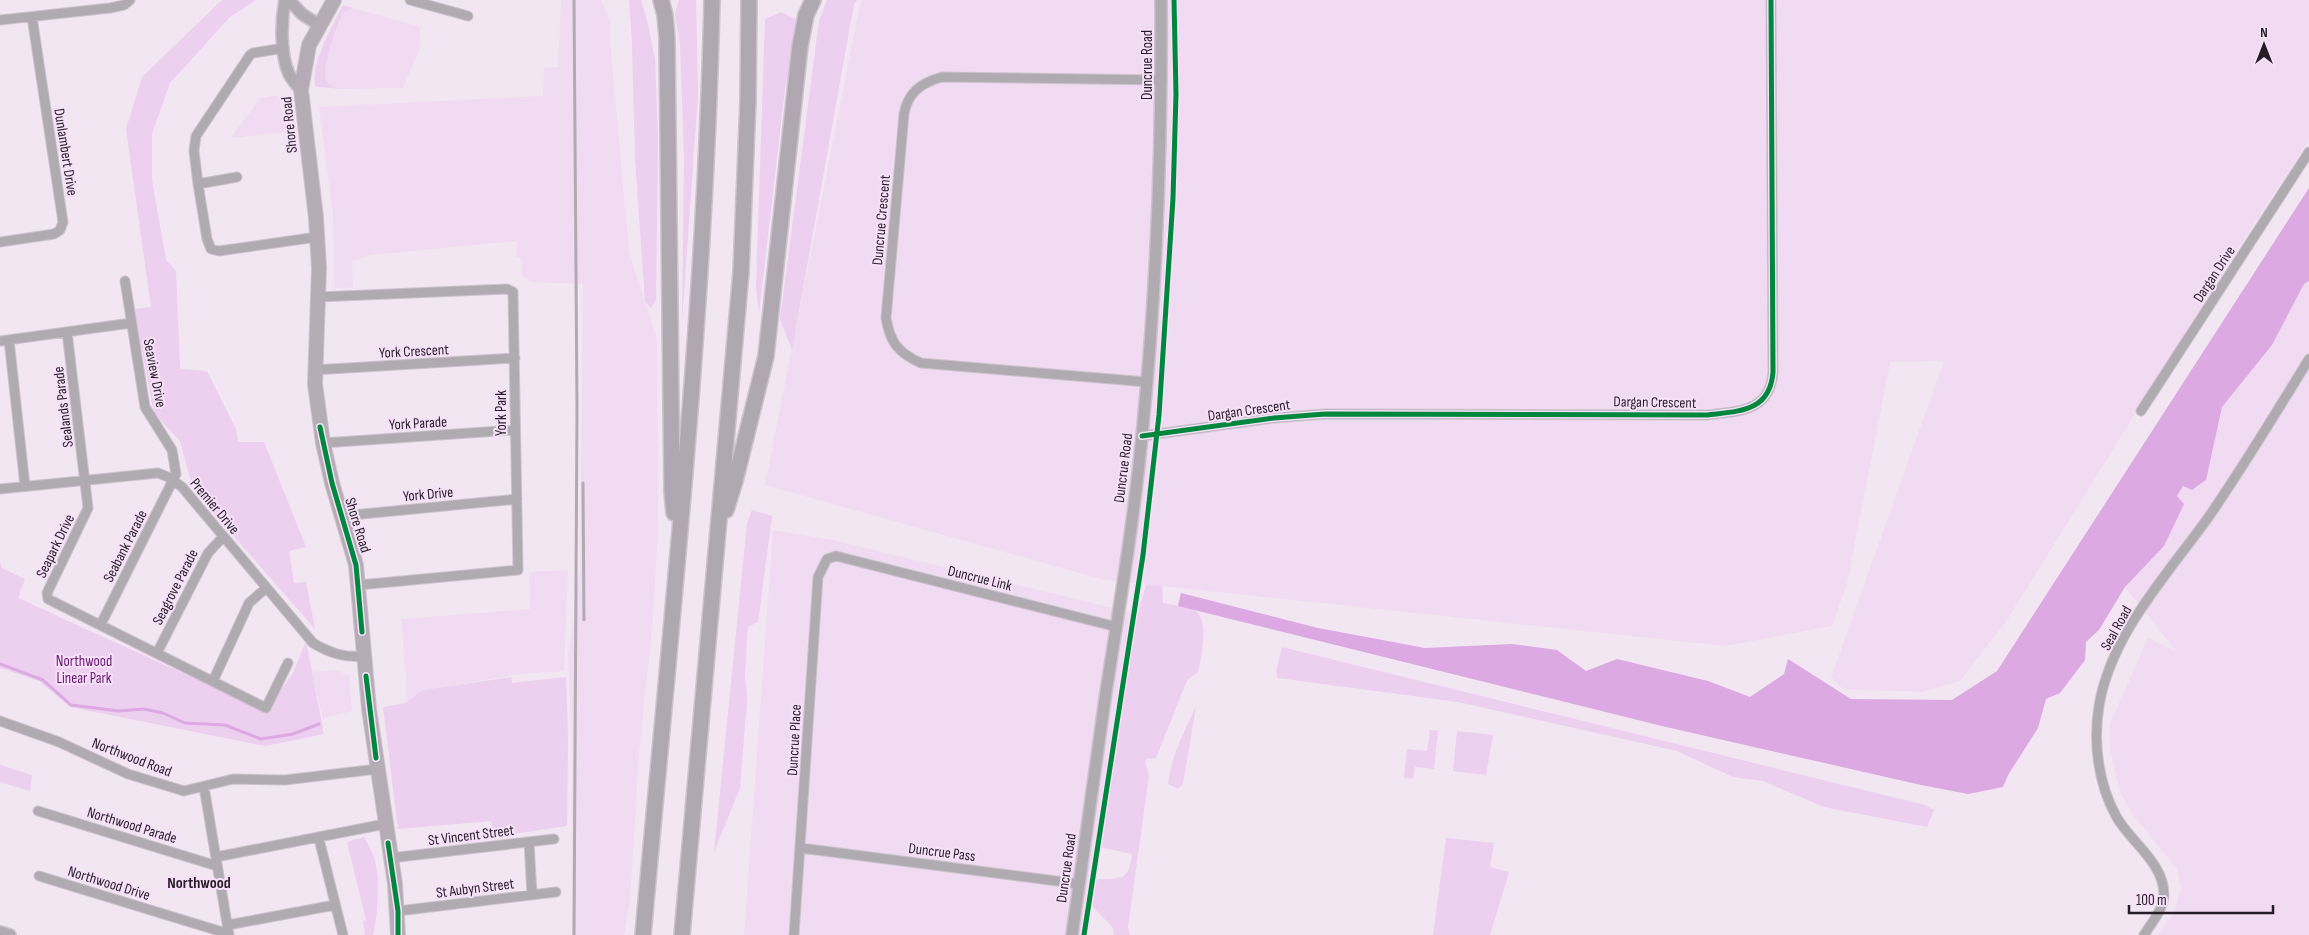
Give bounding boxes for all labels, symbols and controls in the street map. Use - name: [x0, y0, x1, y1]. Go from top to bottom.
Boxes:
- north arrow: [2239, 20, 2289, 70]
- text: N: [2260, 24, 2268, 41]
- street label: Duncrue Road: [1138, 30, 1157, 100]
- street label: Shore Road: [277, 96, 302, 154]
- street label: Dunlambert Drive: [49, 107, 82, 197]
- street label: Duncrue Crescent: [868, 174, 895, 266]
- street label: Dargan Drive: [2189, 242, 2240, 306]
- street label: Seaview Drive: [139, 337, 170, 409]
- street label: York Crescent: [379, 340, 450, 363]
- street label: Sealands Parade: [49, 365, 78, 448]
- street label: York Park: [492, 390, 511, 436]
- street label: Dargan Crescent: [1613, 392, 1697, 413]
- street label: Dargan Crescent: [1207, 395, 1292, 426]
- street label: York Parade: [388, 412, 448, 435]
- street label: Duncrue Road: [1110, 432, 1137, 504]
- street label: Premier Drive: [186, 474, 244, 538]
- street label: York Drive: [402, 483, 454, 506]
- street label: Shore Road: [340, 495, 375, 555]
- street label: Seabank Parade: [99, 507, 152, 586]
- street label: Seapark Drive: [32, 511, 79, 581]
- street label: Seagrove Parade: [148, 546, 203, 628]
- street label: Duncrue Link: [946, 561, 1014, 596]
- street label: Seal Road: [2096, 602, 2136, 654]
- park label: Northwood Linear Park: [56, 652, 112, 688]
- street label: Duncrue Place: [783, 704, 806, 776]
- street label: Northwood Road: [89, 734, 174, 781]
- street label: Northwood Parade: [85, 803, 179, 848]
- street label: St Vincent Street: [427, 821, 516, 850]
- street label: Duncrue Road: [1052, 832, 1081, 904]
- street label: Duncrue Pass: [907, 839, 977, 866]
- street label: Northwood Drive: [65, 862, 152, 905]
- district label: Northwood: [167, 874, 231, 893]
- street label: St Aubyn Street: [435, 874, 516, 903]
- scale bar: [2129, 882, 2273, 914]
- text: 100 m: [2136, 891, 2167, 910]

